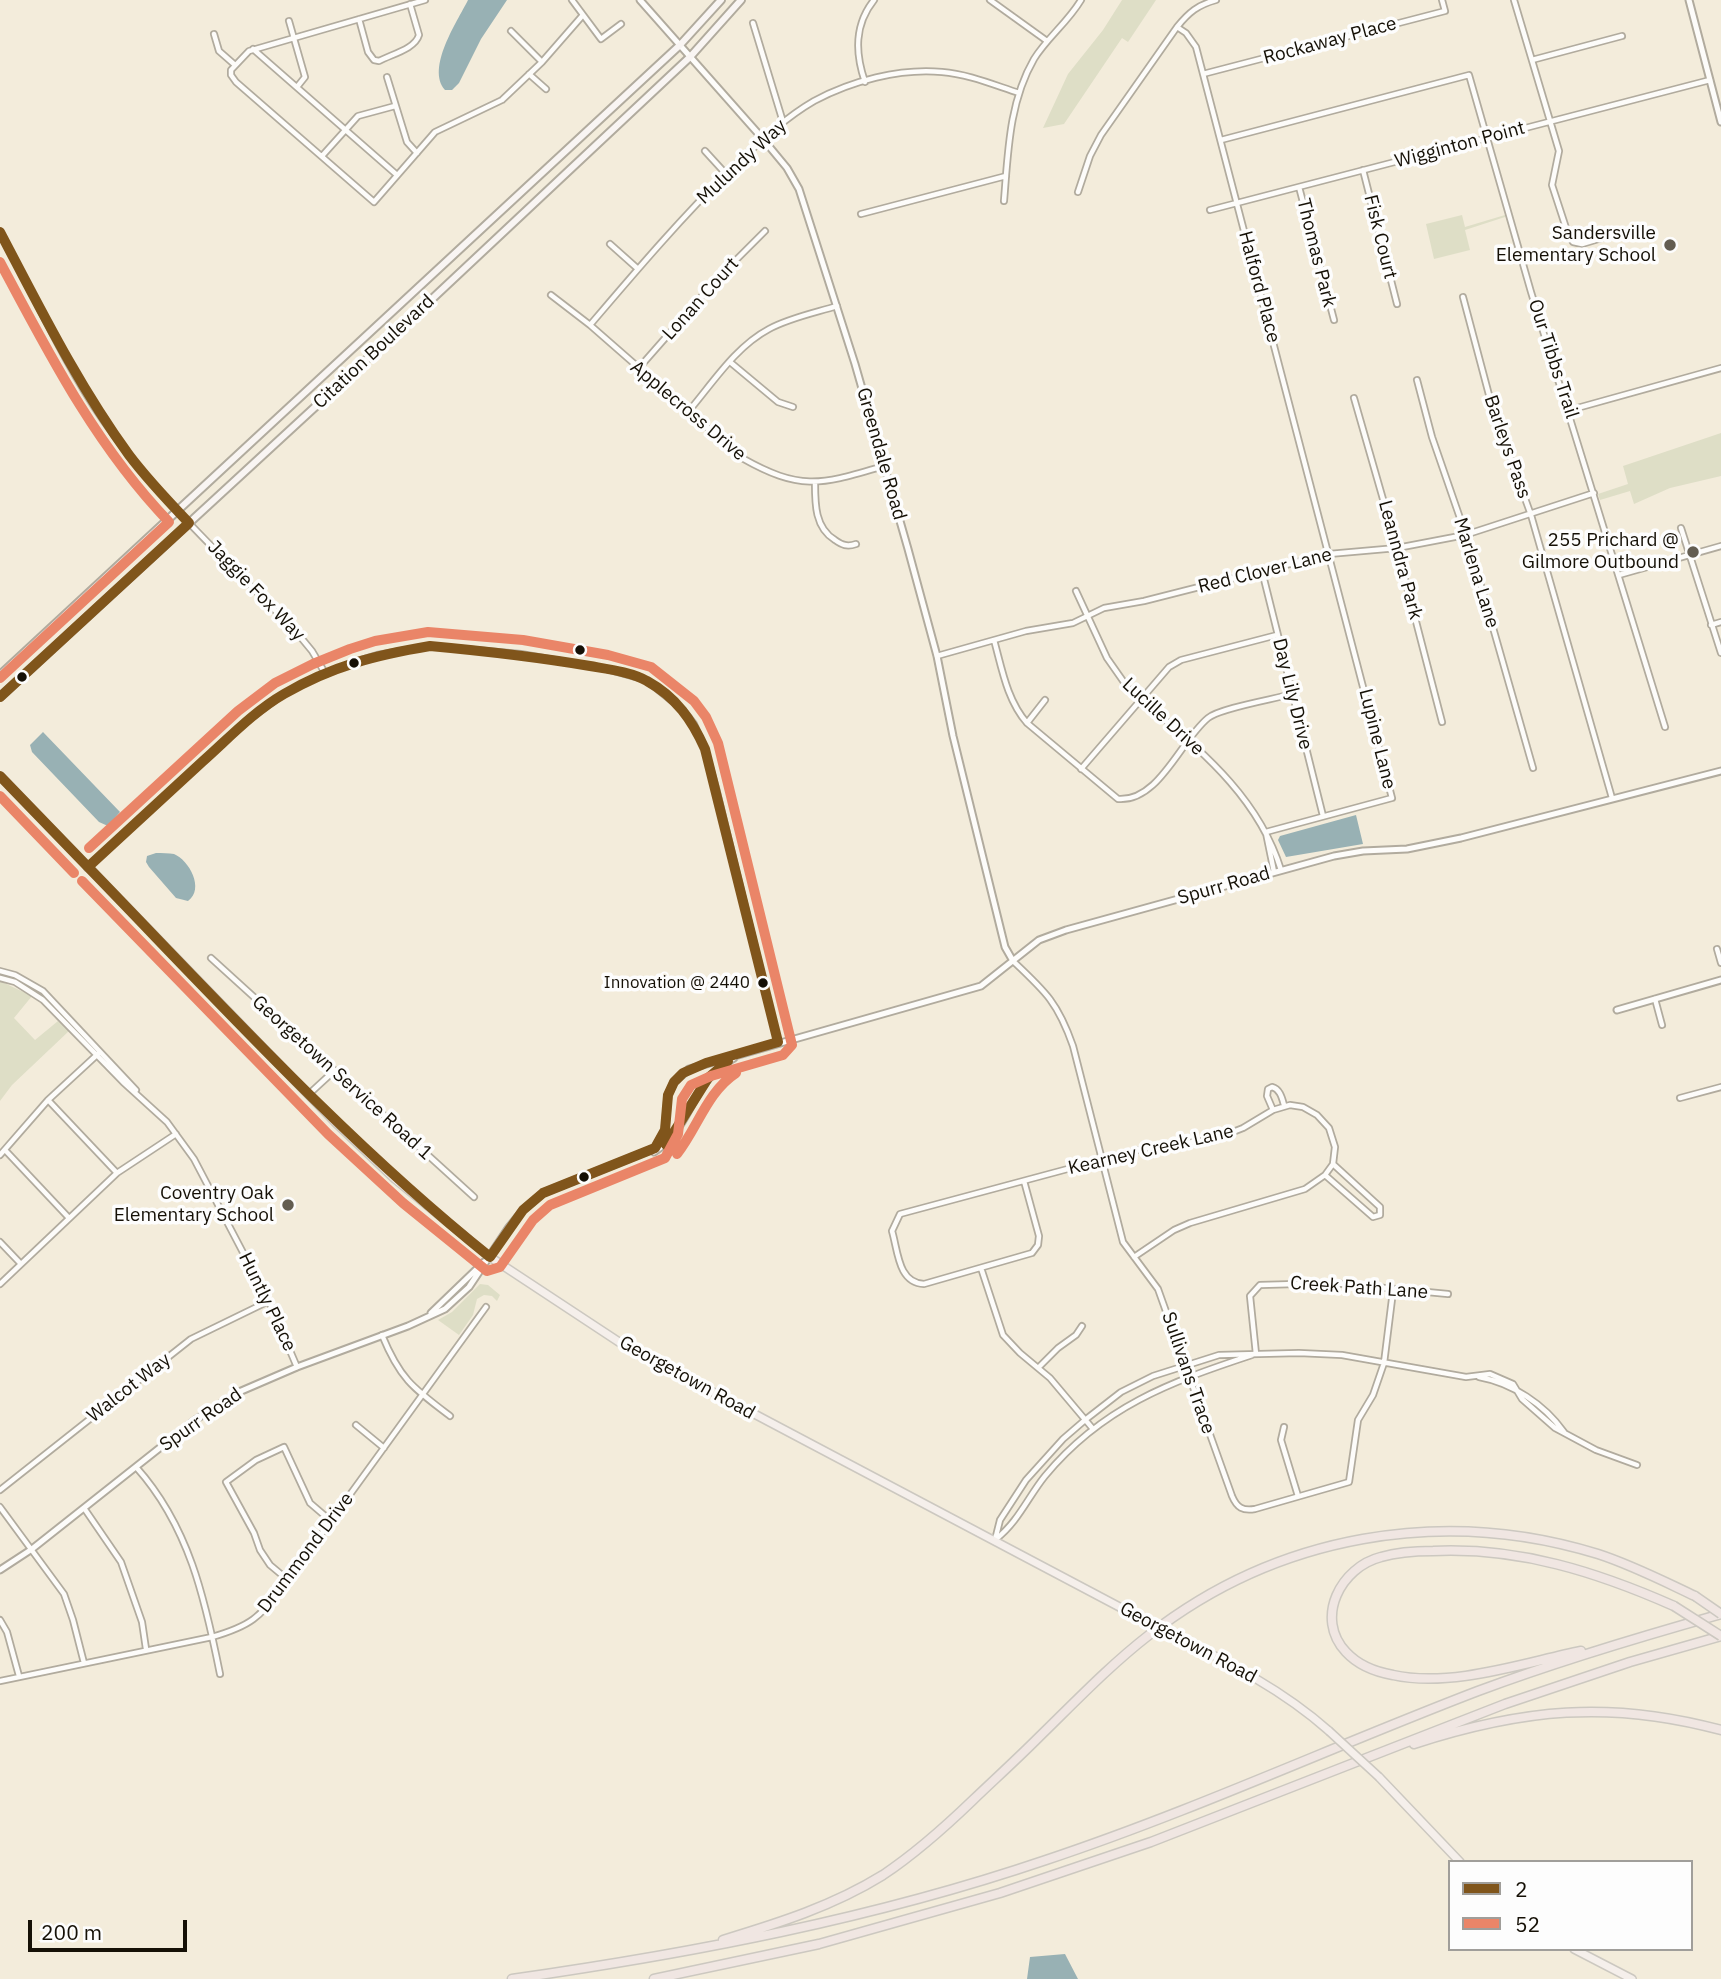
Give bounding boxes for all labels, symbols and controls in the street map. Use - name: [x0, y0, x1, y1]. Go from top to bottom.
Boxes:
- street label: Rockaway Place: [1261, 12, 1399, 70]
- street label: Mulundy Way: [692, 115, 792, 209]
- street label: Wigginton Point: [1392, 117, 1528, 173]
- street label: Fisk Court: [1359, 192, 1401, 282]
- street label: Thomas Park: [1291, 196, 1341, 310]
- place label: Sandersville Elementary School: [1496, 223, 1656, 267]
- street label: Halford Place: [1233, 229, 1285, 345]
- marker: Sandersville Elementary School: [1662, 237, 1678, 253]
- street label: Lonan Court: [658, 253, 744, 345]
- street label: Citation Boulevard: [309, 290, 439, 414]
- street label: Our Tibbs Trail: [1523, 296, 1583, 422]
- street label: Applecross Drive: [626, 356, 750, 466]
- street label: Greendale Road: [851, 385, 911, 523]
- street label: Barleys Pass: [1479, 392, 1535, 502]
- street label: Leanndra Park: [1373, 498, 1427, 622]
- street label: Marlena Lane: [1448, 515, 1504, 631]
- place label: 255 Prichard @ Gilmore Outbound: [1522, 530, 1679, 574]
- street label: Jaggie Fox Way: [202, 536, 310, 646]
- street label: Red Clover Lane: [1196, 543, 1334, 599]
- marker: 255 Prichard @ Gilmore Outbound: [1685, 544, 1701, 560]
- street label: Day Lily Drive: [1267, 636, 1317, 752]
- unlabelled marker: [573, 643, 587, 657]
- unlabelled marker: [347, 656, 361, 670]
- unlabelled marker: [15, 670, 29, 684]
- street label: Lucille Drive: [1117, 673, 1209, 761]
- street label: Lupine Lane: [1354, 687, 1400, 791]
- street label: Spurr Road: [1175, 862, 1273, 910]
- place label: Innovation @ 2440: [604, 973, 750, 993]
- marker: Innovation @ 2440: [756, 976, 770, 990]
- street label: Georgetown Service Road 1: [247, 991, 437, 1165]
- street label: Kearney Creek Lane: [1066, 1120, 1236, 1180]
- unlabelled marker: [577, 1170, 591, 1184]
- place label: Coventry Oak Elementary School: [114, 1183, 274, 1227]
- marker: Coventry Oak Elementary School: [280, 1197, 296, 1213]
- street label: Huntly Place: [233, 1249, 301, 1355]
- street label: Creek Path Lane: [1289, 1272, 1429, 1304]
- street label: Sullivans Trace: [1156, 1309, 1220, 1437]
- street label: Georgetown Road: [615, 1331, 759, 1425]
- street label: Walcot Way: [83, 1348, 175, 1428]
- street label: Spurr Road: [156, 1383, 246, 1457]
- street label: Drummond Drive: [253, 1488, 359, 1618]
- street label: Georgetown Road: [1116, 1597, 1260, 1689]
- legend: [1448, 1860, 1693, 1951]
- text: 2: [1515, 1875, 1528, 1903]
- scale bar: [32, 1906, 191, 1950]
- text: 52: [1515, 1910, 1540, 1938]
- text: 200 m: [41, 1918, 102, 1946]

